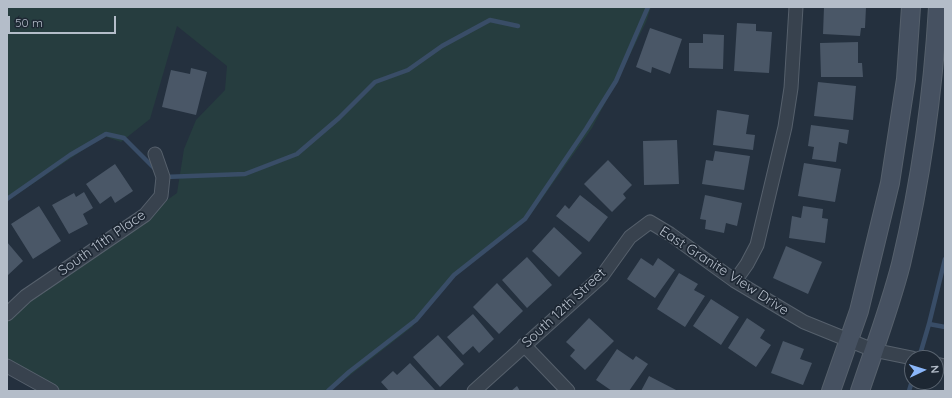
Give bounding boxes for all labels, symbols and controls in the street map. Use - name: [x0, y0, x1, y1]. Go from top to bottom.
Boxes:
- scale bar: [10, 8, 118, 34]
- text: 50 m: [15, 15, 43, 30]
- street label: South 11th Place: [55, 207, 149, 279]
- street label: East Granite View Drive: [656, 223, 792, 319]
- street label: South 12th Street: [519, 265, 609, 351]
- north arrow: [904, 350, 944, 390]
- text: N: [928, 365, 942, 374]

